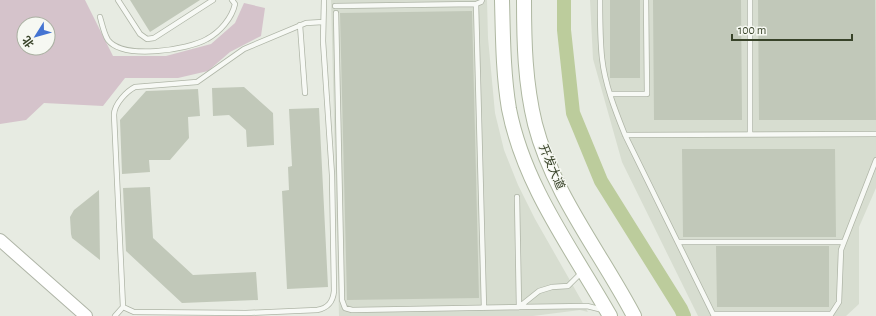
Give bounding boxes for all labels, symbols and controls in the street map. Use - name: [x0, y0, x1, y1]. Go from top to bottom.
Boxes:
- north arrow: [16, 16, 56, 56]
- scale bar: [732, 16, 852, 42]
- text: 100 m: [738, 24, 766, 36]
- text: 北: [21, 34, 36, 49]
- street label: 开发大道: [537, 142, 568, 191]

